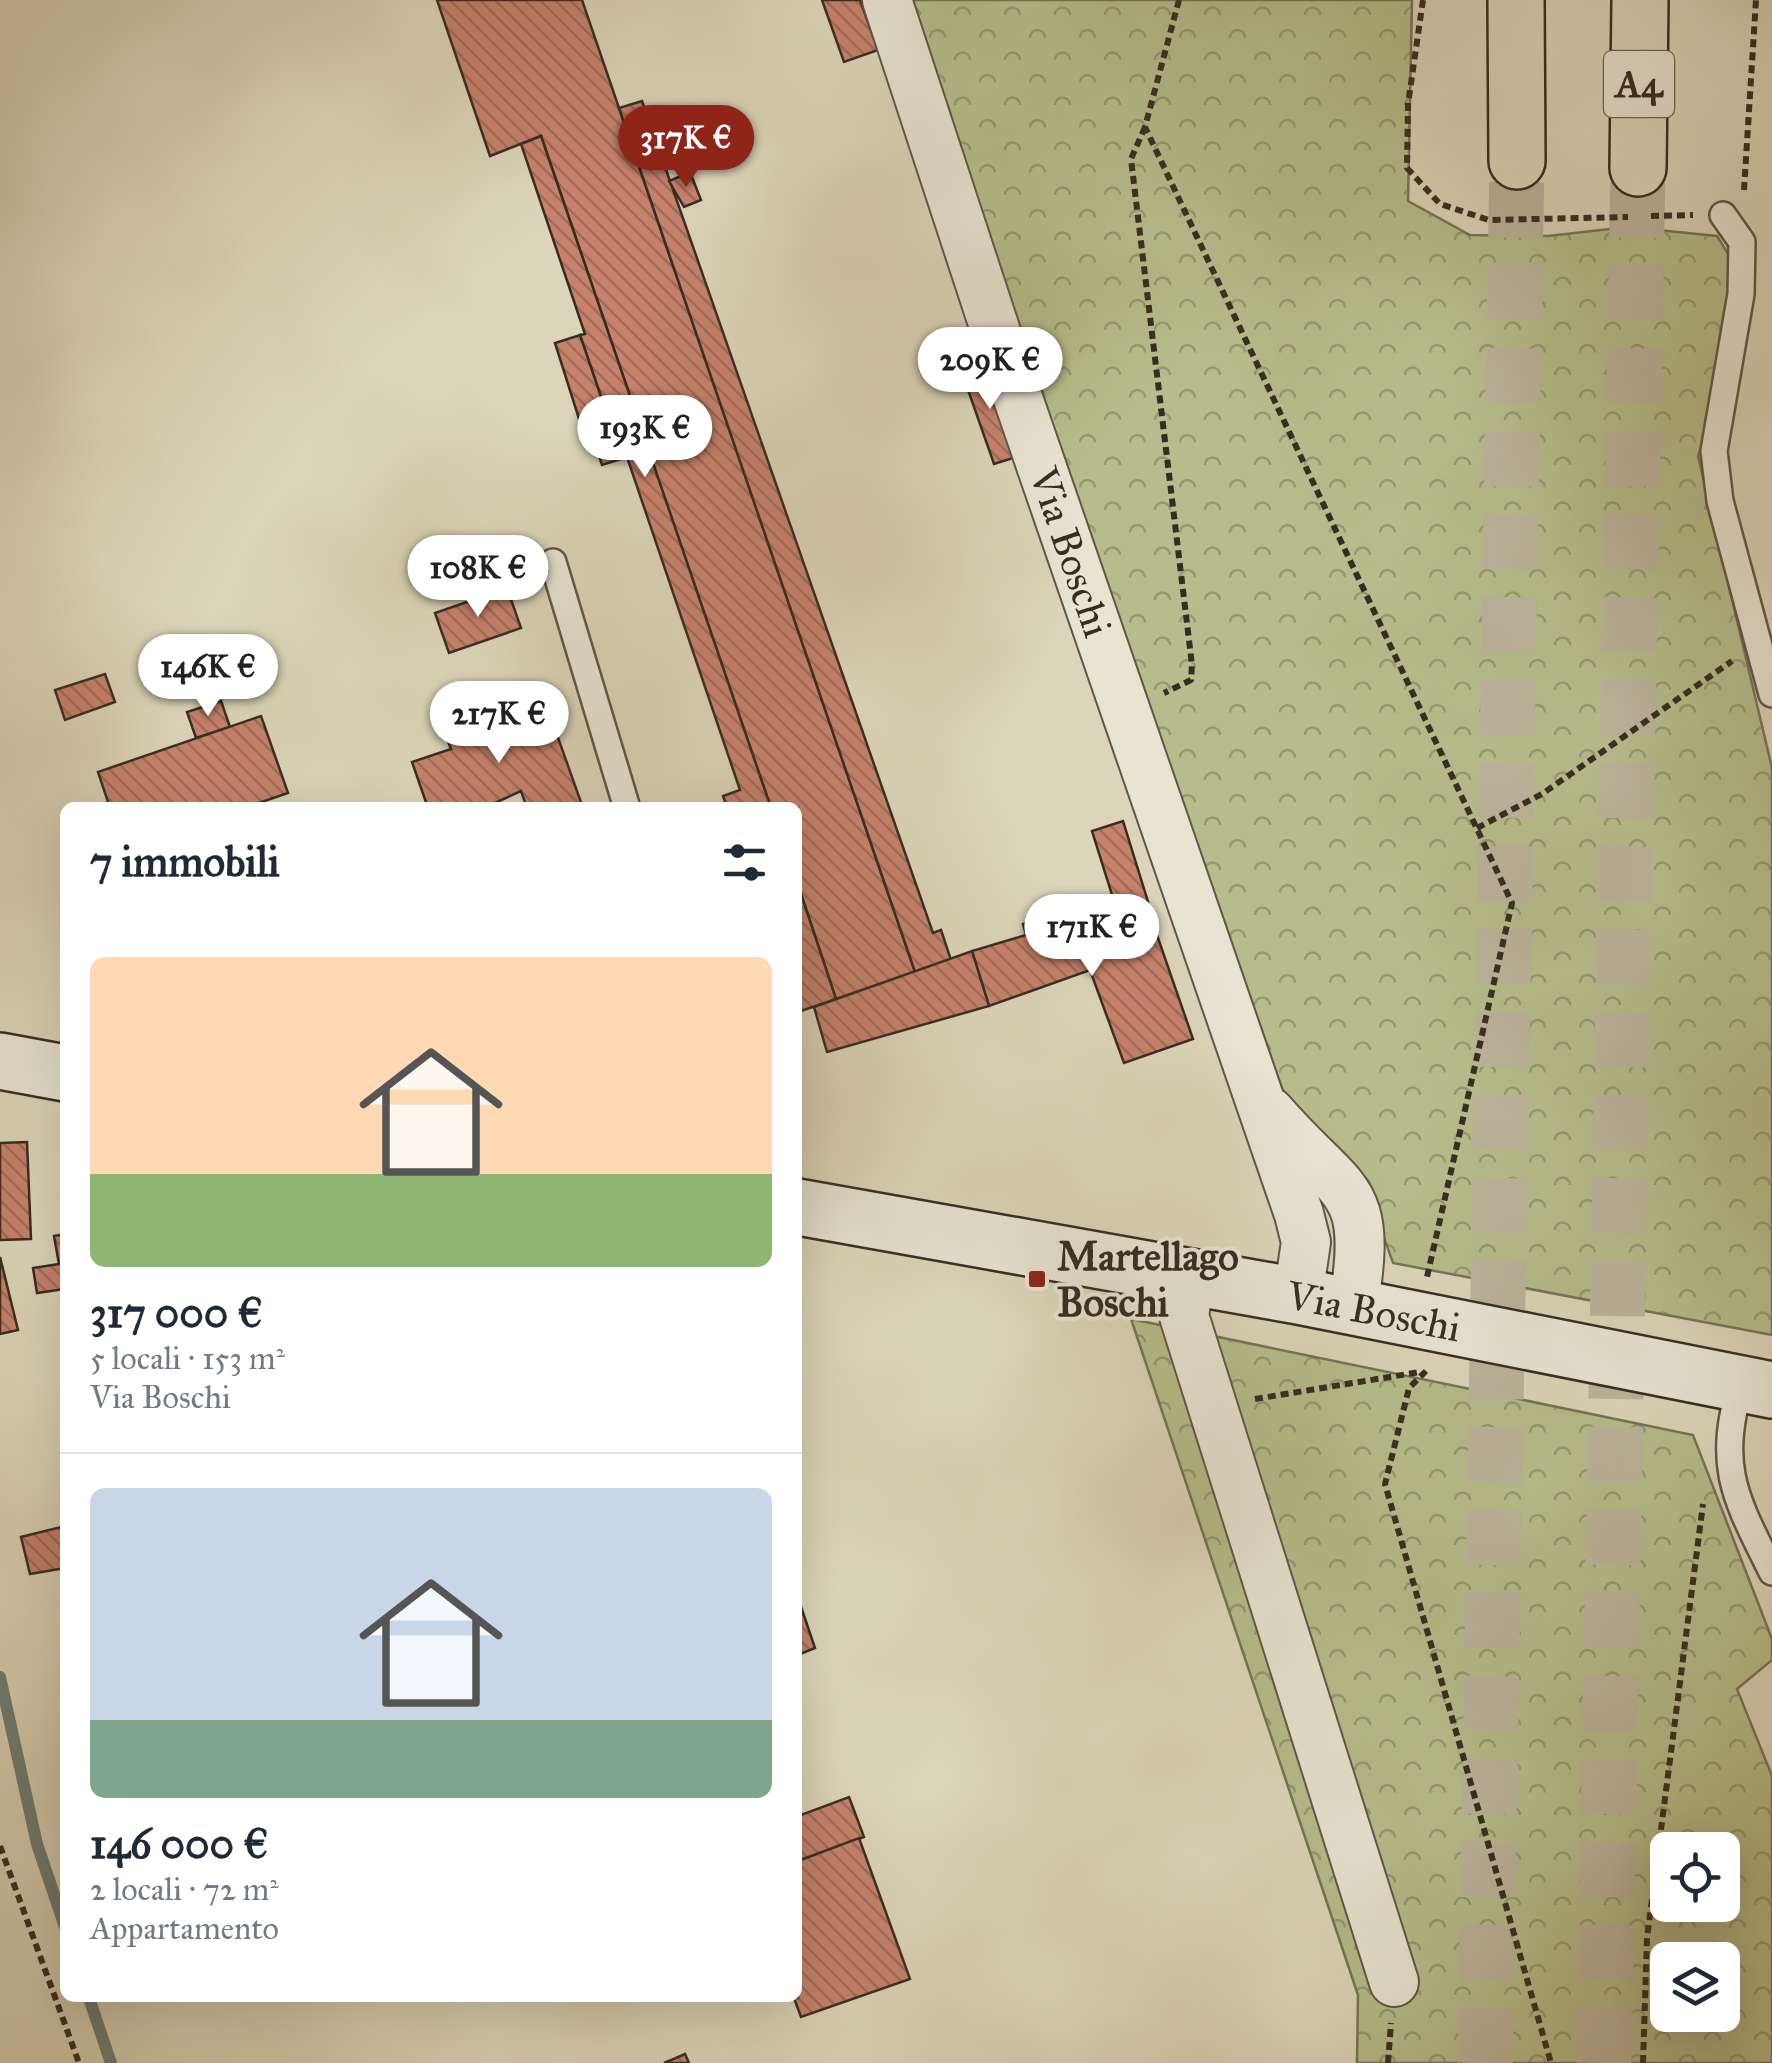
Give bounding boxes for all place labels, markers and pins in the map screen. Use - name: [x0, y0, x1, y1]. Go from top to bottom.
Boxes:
- pin: 317K €: [605, 105, 767, 190]
- pin: 209K €: [909, 327, 1071, 412]
- pin: 193K €: [564, 395, 726, 480]
- pin: 108K €: [397, 535, 559, 620]
- pin: 146K €: [127, 634, 289, 719]
- pin: 217K €: [418, 681, 580, 766]
- pin: 171K €: [1011, 894, 1173, 979]
- place label: Martellago Boschi: [1057, 1232, 1239, 1327]
- marker: Martellago Boschi: [1026, 1268, 1048, 1290]

